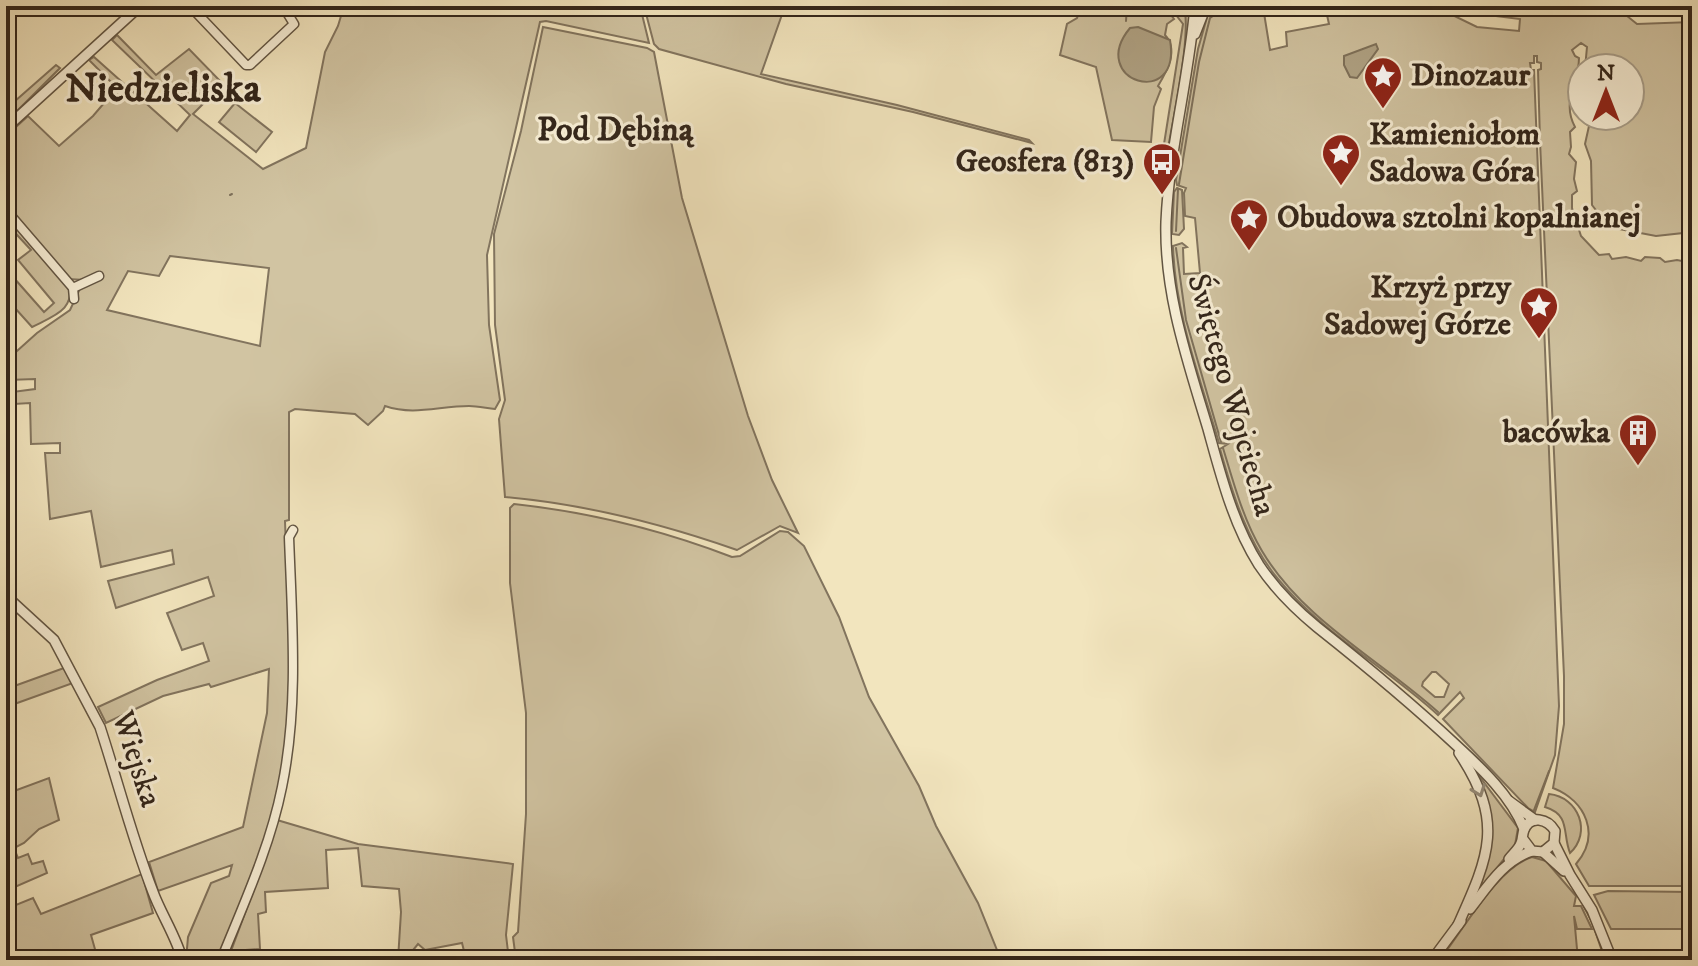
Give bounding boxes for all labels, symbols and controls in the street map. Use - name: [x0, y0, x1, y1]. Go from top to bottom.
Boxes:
- north arrow: [1566, 52, 1646, 132]
- place icon: Dinozaur: [1362, 55, 1404, 110]
- place label: Dinozaur: [1411, 56, 1531, 96]
- text: N: [1597, 60, 1615, 87]
- district label: Niedzieliska: [65, 65, 262, 115]
- district label: Pod Dębiną: [537, 109, 695, 151]
- place label: Kamieniołom Sadowa Góra: [1369, 115, 1540, 192]
- place icon: Kamieniołom Sadowa Góra: [1320, 132, 1362, 187]
- bus stop icon: Geosfera (813): [1141, 141, 1183, 196]
- place label: Geosfera (813): [955, 142, 1134, 182]
- place icon: Obudowa sztolni kopalnianej: [1228, 197, 1270, 252]
- place label: Obudowa sztolni kopalnianej: [1277, 198, 1641, 238]
- place label: Krzyż przy Sadowej Górze: [1324, 268, 1512, 345]
- street label: Świętego Wojciecha: [1177, 269, 1285, 521]
- place icon: Krzyż przy Sadowej Górze: [1518, 285, 1560, 340]
- building icon: bacówka: [1617, 412, 1659, 467]
- place label: bacówka: [1502, 413, 1610, 453]
- street label: Wiejska: [101, 705, 170, 812]
- one-way arrow: [1469, 783, 1486, 797]

